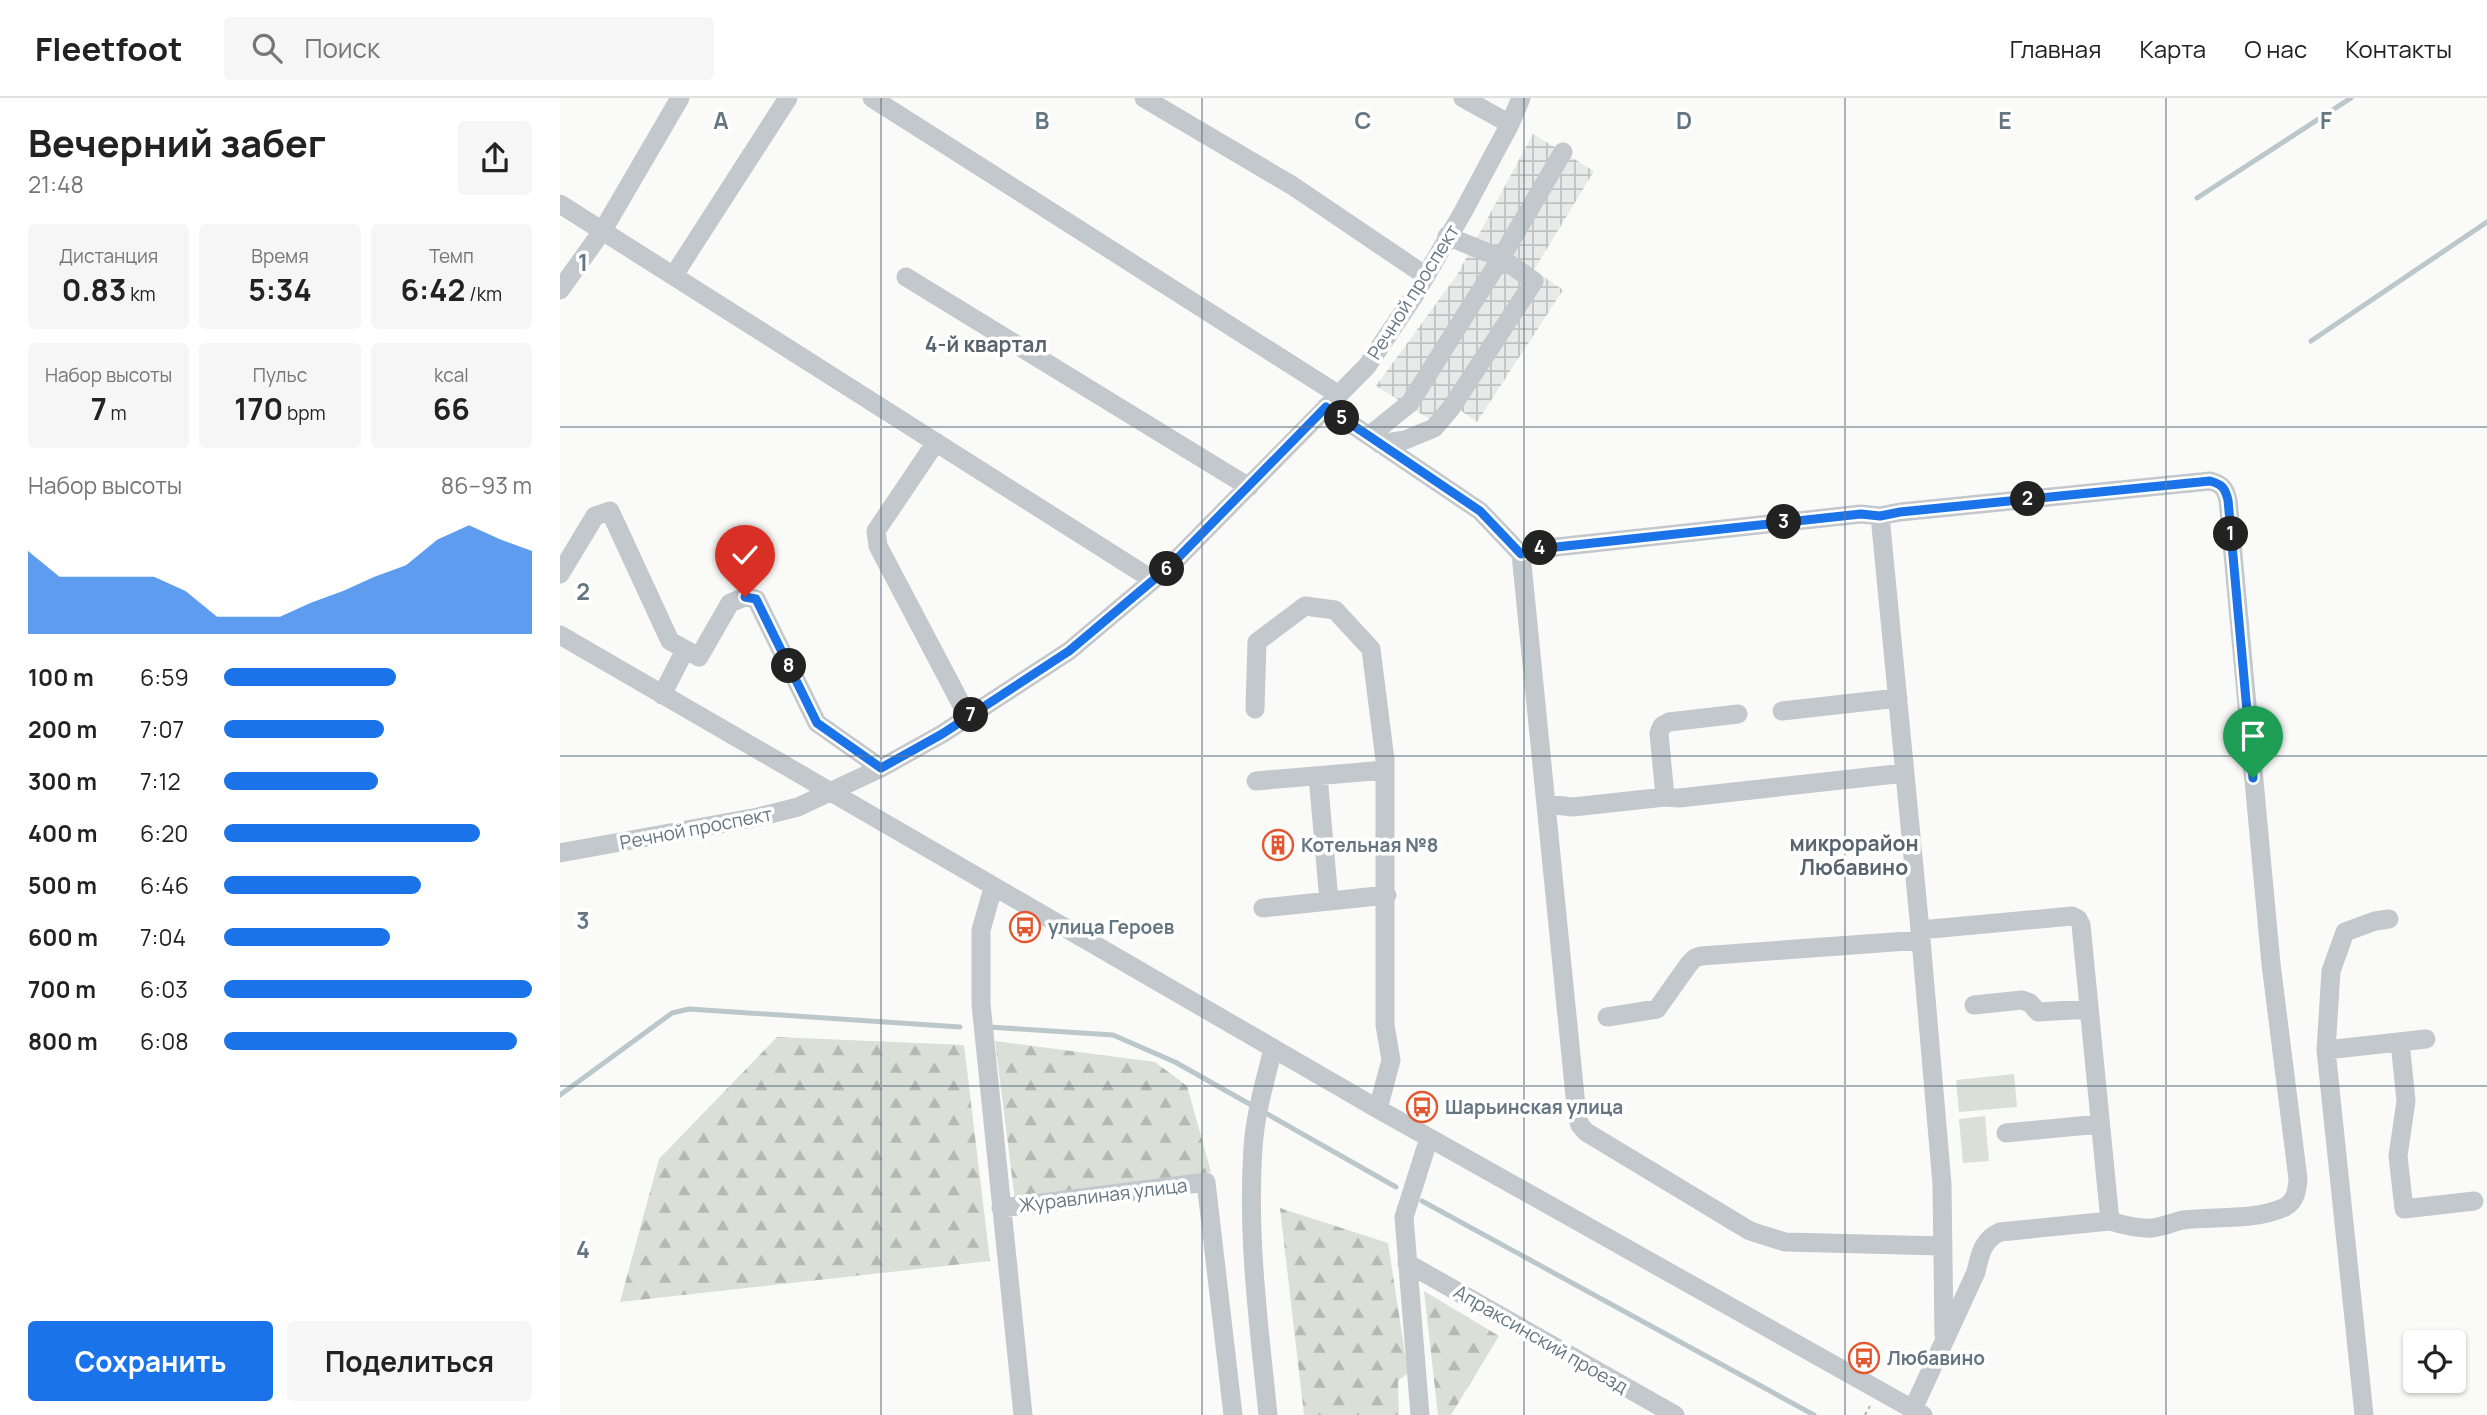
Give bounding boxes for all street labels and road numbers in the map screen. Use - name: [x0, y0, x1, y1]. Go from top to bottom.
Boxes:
- street label: Речной проспект: [1361, 219, 1465, 365]
- street label: Речной проспект: [618, 800, 775, 856]
- street label: Журавлиная улица: [1017, 1172, 1189, 1218]
- street label: Апраксинский проезд: [1449, 1279, 1633, 1399]

